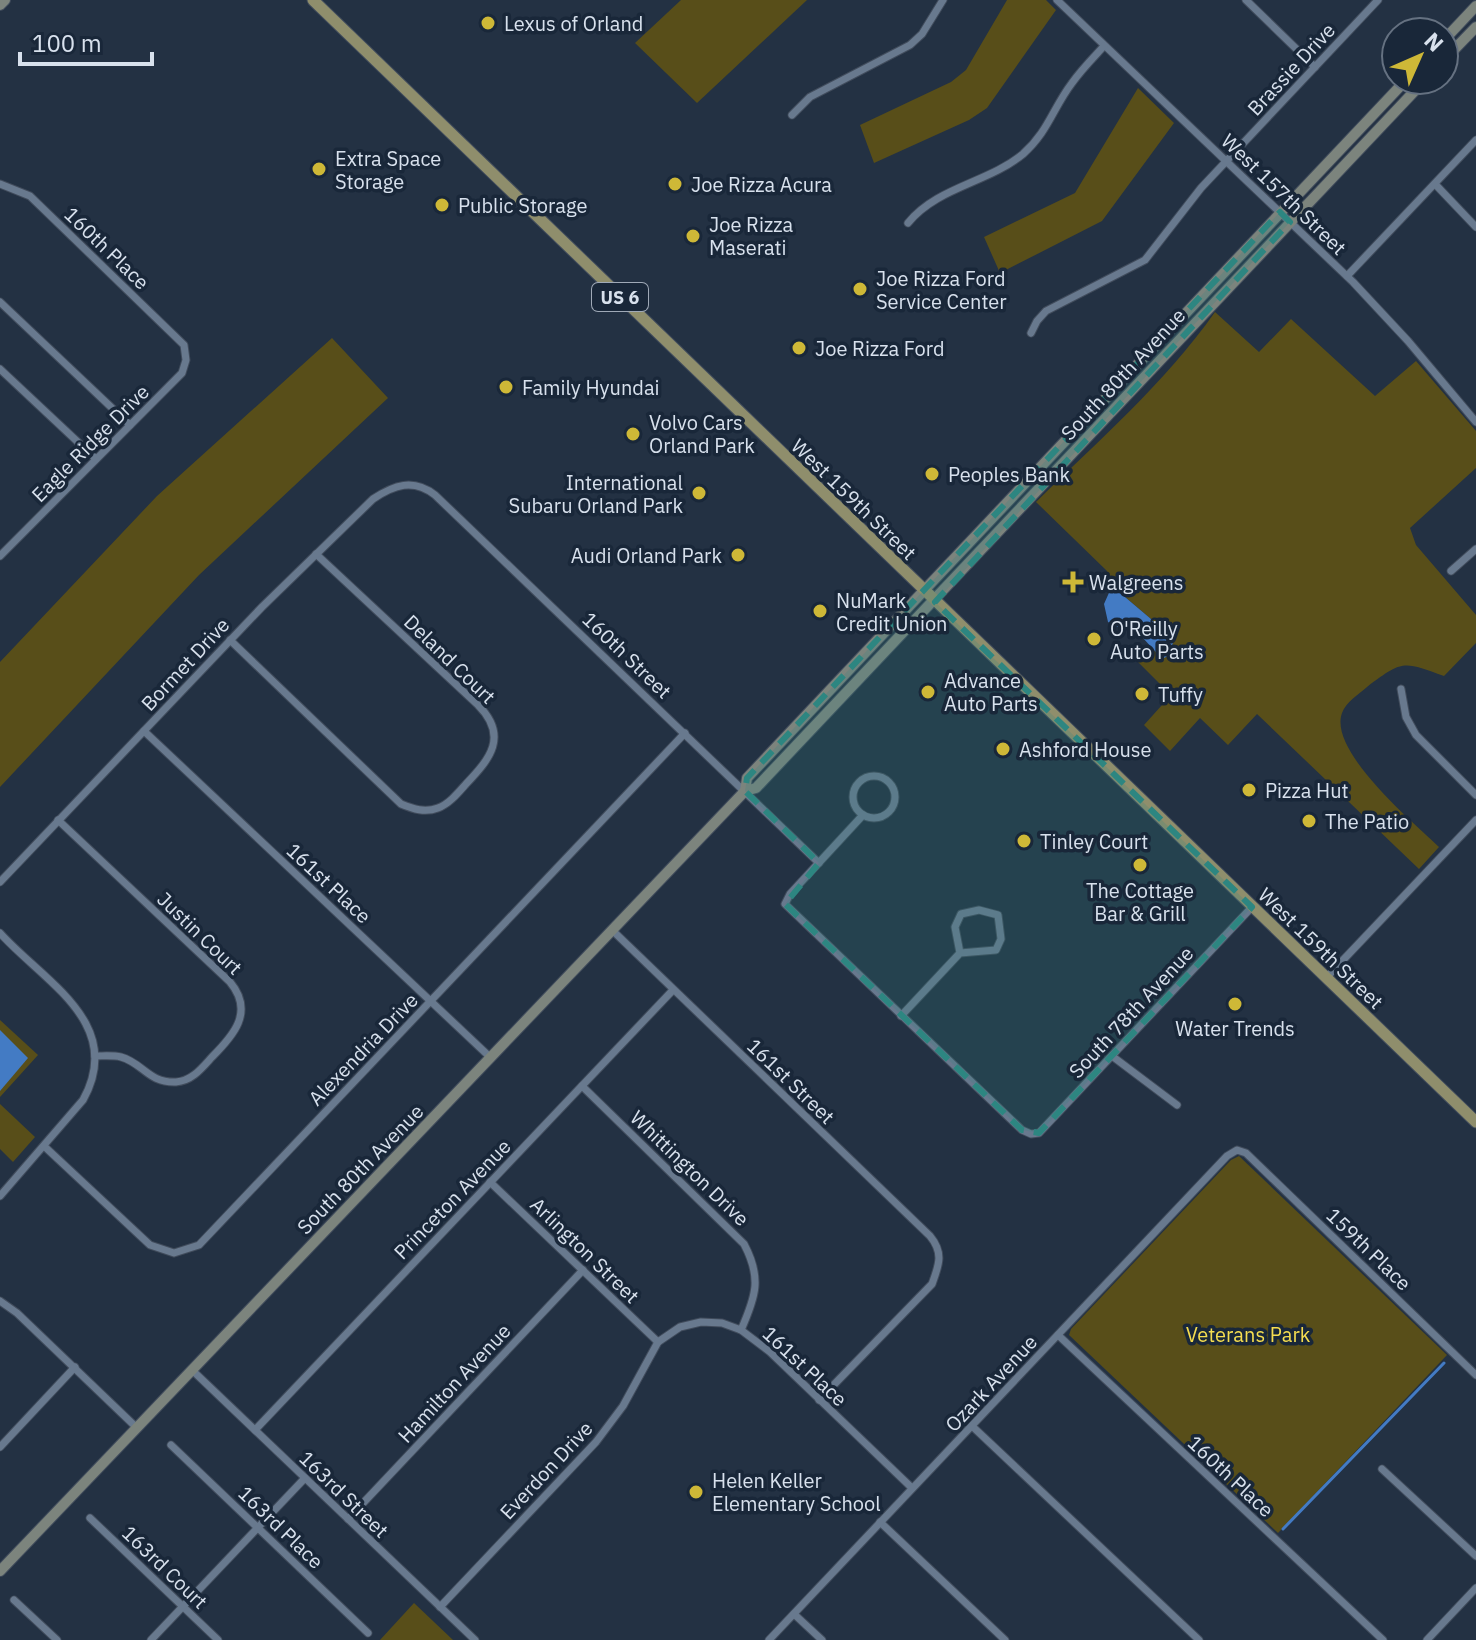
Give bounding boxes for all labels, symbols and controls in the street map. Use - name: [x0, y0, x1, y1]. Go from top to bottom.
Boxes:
- place label: Lexus of Orland: [504, 10, 643, 37]
- marker: Lexus of Orland: [479, 14, 497, 32]
- scale bar: [20, 16, 152, 66]
- north arrow: [1380, 16, 1460, 96]
- street label: Brassie Drive: [1241, 17, 1341, 121]
- text: N: [1419, 26, 1450, 57]
- text: 100 m: [32, 27, 102, 59]
- street label: West 157th Street: [1216, 127, 1352, 261]
- place label: Extra Space Storage: [335, 145, 441, 195]
- marker: Extra Space Storage: [310, 160, 328, 178]
- place label: Joe Rizza Acura: [691, 171, 832, 198]
- marker: Joe Rizza Acura: [666, 175, 684, 193]
- place label: Public Storage: [458, 192, 587, 219]
- marker: Public Storage: [433, 196, 451, 214]
- street label: 160th Place: [59, 201, 155, 295]
- place label: Joe Rizza Maserati: [709, 211, 793, 261]
- marker: Joe Rizza Maserati: [684, 227, 702, 245]
- place label: Joe Rizza Ford Service Center: [876, 265, 1007, 315]
- marker: Joe Rizza Ford Service Center: [851, 280, 869, 298]
- road number: US 6: [592, 283, 648, 311]
- street label: South 80th Avenue: [1055, 302, 1191, 446]
- place label: Joe Rizza Ford: [815, 335, 945, 362]
- marker: Joe Rizza Ford: [790, 339, 808, 357]
- place label: Family Hyundai: [522, 374, 660, 401]
- street label: Eagle Ridge Drive: [25, 378, 155, 508]
- marker: Family Hyundai: [497, 378, 515, 396]
- place label: Volvo Cars Orland Park: [649, 409, 755, 459]
- marker: Volvo Cars Orland Park: [624, 425, 642, 443]
- street label: West 159th Street: [786, 432, 922, 566]
- place label: Peoples Bank: [948, 461, 1070, 488]
- marker: Peoples Bank: [923, 465, 941, 483]
- place label: International Subaru Orland Park: [509, 469, 683, 519]
- marker: International Subaru Orland Park: [690, 484, 708, 502]
- place label: Audi Orland Park: [571, 542, 722, 569]
- marker: Audi Orland Park: [729, 546, 747, 564]
- place label: Walgreens: [1089, 569, 1184, 596]
- marker: Walgreens: [1064, 573, 1082, 591]
- place label: NuMark Credit Union: [836, 587, 947, 637]
- marker: NuMark Credit Union: [811, 602, 829, 620]
- street label: 160th Street: [577, 606, 677, 704]
- street label: Deland Court: [398, 608, 502, 710]
- street label: Bormet Drive: [135, 612, 235, 716]
- place label: O'Reilly Auto Parts: [1110, 615, 1204, 665]
- marker: O'Reilly Auto Parts: [1085, 630, 1103, 648]
- place label: Advance Auto Parts: [944, 667, 1038, 717]
- place label: Tuffy: [1158, 681, 1203, 708]
- marker: Advance Auto Parts: [919, 683, 937, 701]
- marker: Tuffy: [1133, 685, 1151, 703]
- place label: Ashford House: [1019, 736, 1151, 763]
- marker: Ashford House: [994, 740, 1012, 758]
- place label: Pizza Hut: [1265, 777, 1349, 804]
- marker: Pizza Hut: [1240, 781, 1258, 799]
- place label: The Patio: [1325, 808, 1409, 835]
- marker: The Patio: [1300, 812, 1318, 830]
- place label: Tinley Court: [1040, 828, 1148, 855]
- marker: Tinley Court: [1015, 832, 1033, 850]
- street label: 161st Place: [281, 837, 377, 929]
- marker: The Cottage Bar & Grill: [1131, 856, 1149, 874]
- place label: The Cottage Bar & Grill: [1086, 877, 1194, 927]
- street label: West 159th Street: [1253, 881, 1389, 1015]
- street label: Justin Court: [152, 886, 248, 980]
- street label: South 78th Avenue: [1063, 940, 1199, 1084]
- street label: Alexendria Drive: [302, 987, 424, 1111]
- marker: Water Trends: [1226, 995, 1244, 1013]
- place label: Water Trends: [1175, 1015, 1295, 1042]
- street label: 161st Street: [741, 1032, 841, 1130]
- street label: South 80th Avenue: [291, 1098, 429, 1240]
- street label: Whittington Drive: [625, 1104, 755, 1232]
- street label: Princeton Avenue: [388, 1133, 516, 1265]
- street label: Arlington Street: [525, 1191, 645, 1309]
- street label: 159th Place: [1321, 1202, 1417, 1296]
- street label: Hamilton Avenue: [392, 1318, 516, 1448]
- street label: 161st Place: [757, 1320, 853, 1412]
- park label: Veterans Park: [1186, 1321, 1311, 1348]
- street label: Ozark Avenue: [939, 1329, 1043, 1437]
- street label: Everdon Drive: [494, 1415, 598, 1525]
- street label: 160th Place: [1182, 1429, 1280, 1523]
- street label: 163rd Street: [293, 1445, 395, 1543]
- place label: Helen Keller Elementary School: [712, 1467, 881, 1517]
- street label: 163rd Place: [233, 1480, 329, 1574]
- marker: Helen Keller Elementary School: [687, 1483, 705, 1501]
- street label: 163rd Court: [116, 1519, 214, 1615]

